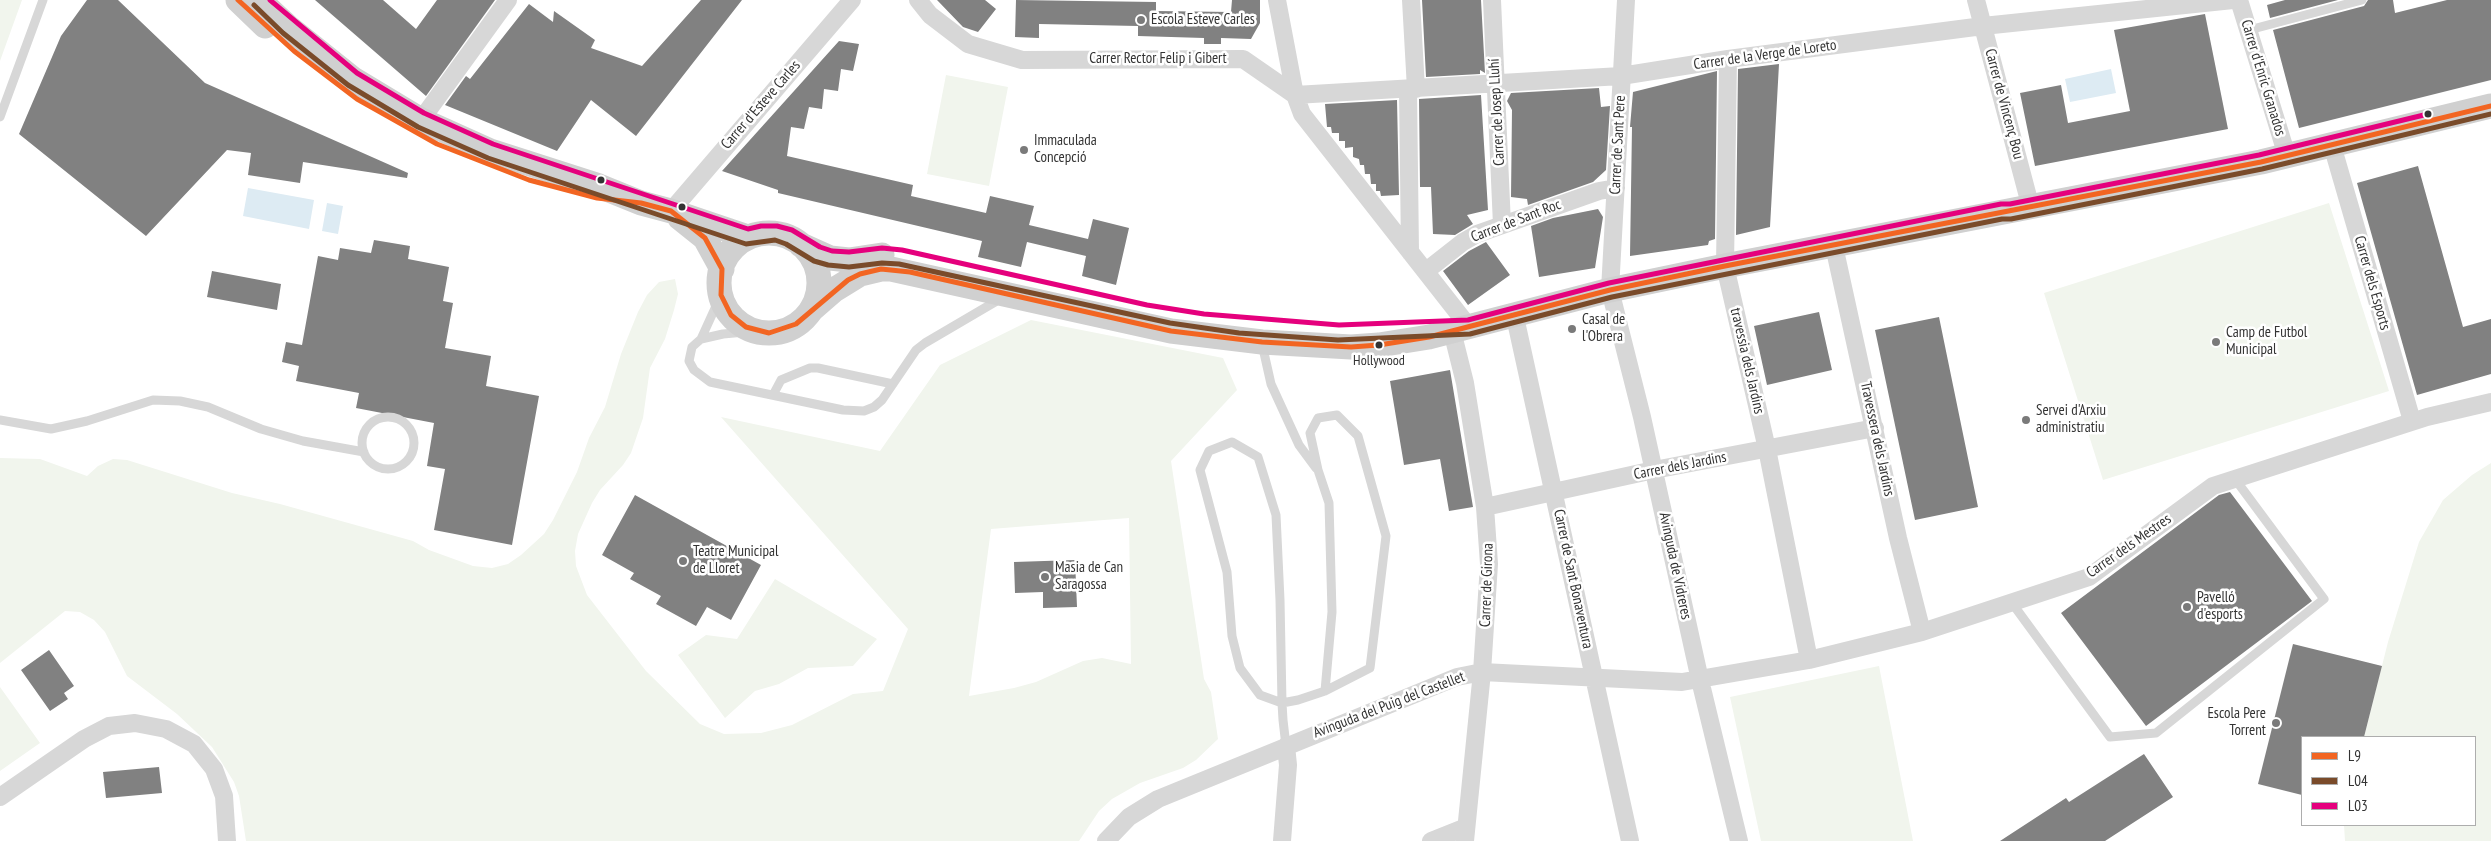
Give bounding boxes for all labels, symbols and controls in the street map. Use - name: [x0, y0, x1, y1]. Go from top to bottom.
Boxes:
- place label: Escola Esteve Carles: [1151, 11, 1255, 29]
- marker: Escola Esteve Carles: [1135, 14, 1147, 26]
- street label: Carrer d'Enric Granados: [2237, 18, 2289, 138]
- street label: Carrer de la Verge de Loreto: [1692, 36, 1838, 74]
- street label: Carrer de Vincenç Bou: [1981, 47, 2027, 161]
- street label: Carrer Rector Felip i Gibert: [1089, 50, 1227, 68]
- street label: Carrer d'Esteve Carles: [718, 57, 804, 153]
- street label: Carrer de Josep Lluhí: [1485, 58, 1509, 166]
- street label: Carrer de Sant Pere: [1606, 95, 1630, 195]
- unlabelled marker: [2423, 109, 2433, 119]
- place label: Immaculada Concepció: [1034, 132, 1097, 167]
- marker: Immaculada Concepció: [1018, 144, 1030, 156]
- unlabelled marker: [596, 175, 606, 185]
- street label: Carrer de Sant Roc: [1468, 196, 1564, 246]
- unlabelled marker: [677, 202, 687, 212]
- street label: Carrer dels Esports: [2350, 234, 2394, 332]
- street label: travessia dels Jardins: [1726, 306, 1768, 416]
- place label: Casal de l'Obrera: [1582, 311, 1625, 346]
- marker: Casal de l'Obrera: [1566, 323, 1578, 335]
- place label: Camp de Futbol Municipal: [2226, 324, 2307, 359]
- marker: Camp de Futbol Municipal: [2210, 336, 2222, 348]
- marker: Hollywood: [1374, 340, 1384, 350]
- place label: Hollywood: [1353, 353, 1405, 369]
- street label: Travessera dels Jardins: [1856, 380, 1898, 498]
- place label: Servei d'Arxiu administratiu: [2036, 402, 2106, 437]
- marker: Servei d'Arxiu administratiu: [2020, 414, 2032, 426]
- street label: Carrer dels Jardins: [1632, 448, 1728, 484]
- street label: Carrer de Sant Bonaventura: [1549, 508, 1597, 650]
- street label: Carrer dels Mestres: [2083, 510, 2175, 582]
- street label: Avinguda de Vidreres: [1655, 511, 1695, 621]
- place label: Teatre Municipal de Lloret: [693, 543, 778, 578]
- street label: Carrer de Girona: [1477, 543, 1497, 627]
- marker: Teatre Municipal de Lloret: [677, 555, 689, 567]
- place label: Masia de Can Saragossa: [1055, 559, 1123, 594]
- marker: Masia de Can Saragossa: [1039, 571, 1051, 583]
- place label: Pavelló d'esports: [2197, 589, 2243, 624]
- marker: Pavelló d'esports: [2181, 601, 2193, 613]
- street label: Avinguda del Puig del Castellet: [1311, 668, 1467, 742]
- place label: Escola Pere Torrent: [2207, 705, 2266, 740]
- marker: Escola Pere Torrent: [2270, 717, 2282, 729]
- legend: [2301, 736, 2476, 826]
- text: L9: [2348, 746, 2361, 765]
- text: L04: [2348, 771, 2368, 790]
- text: L03: [2348, 796, 2368, 815]

